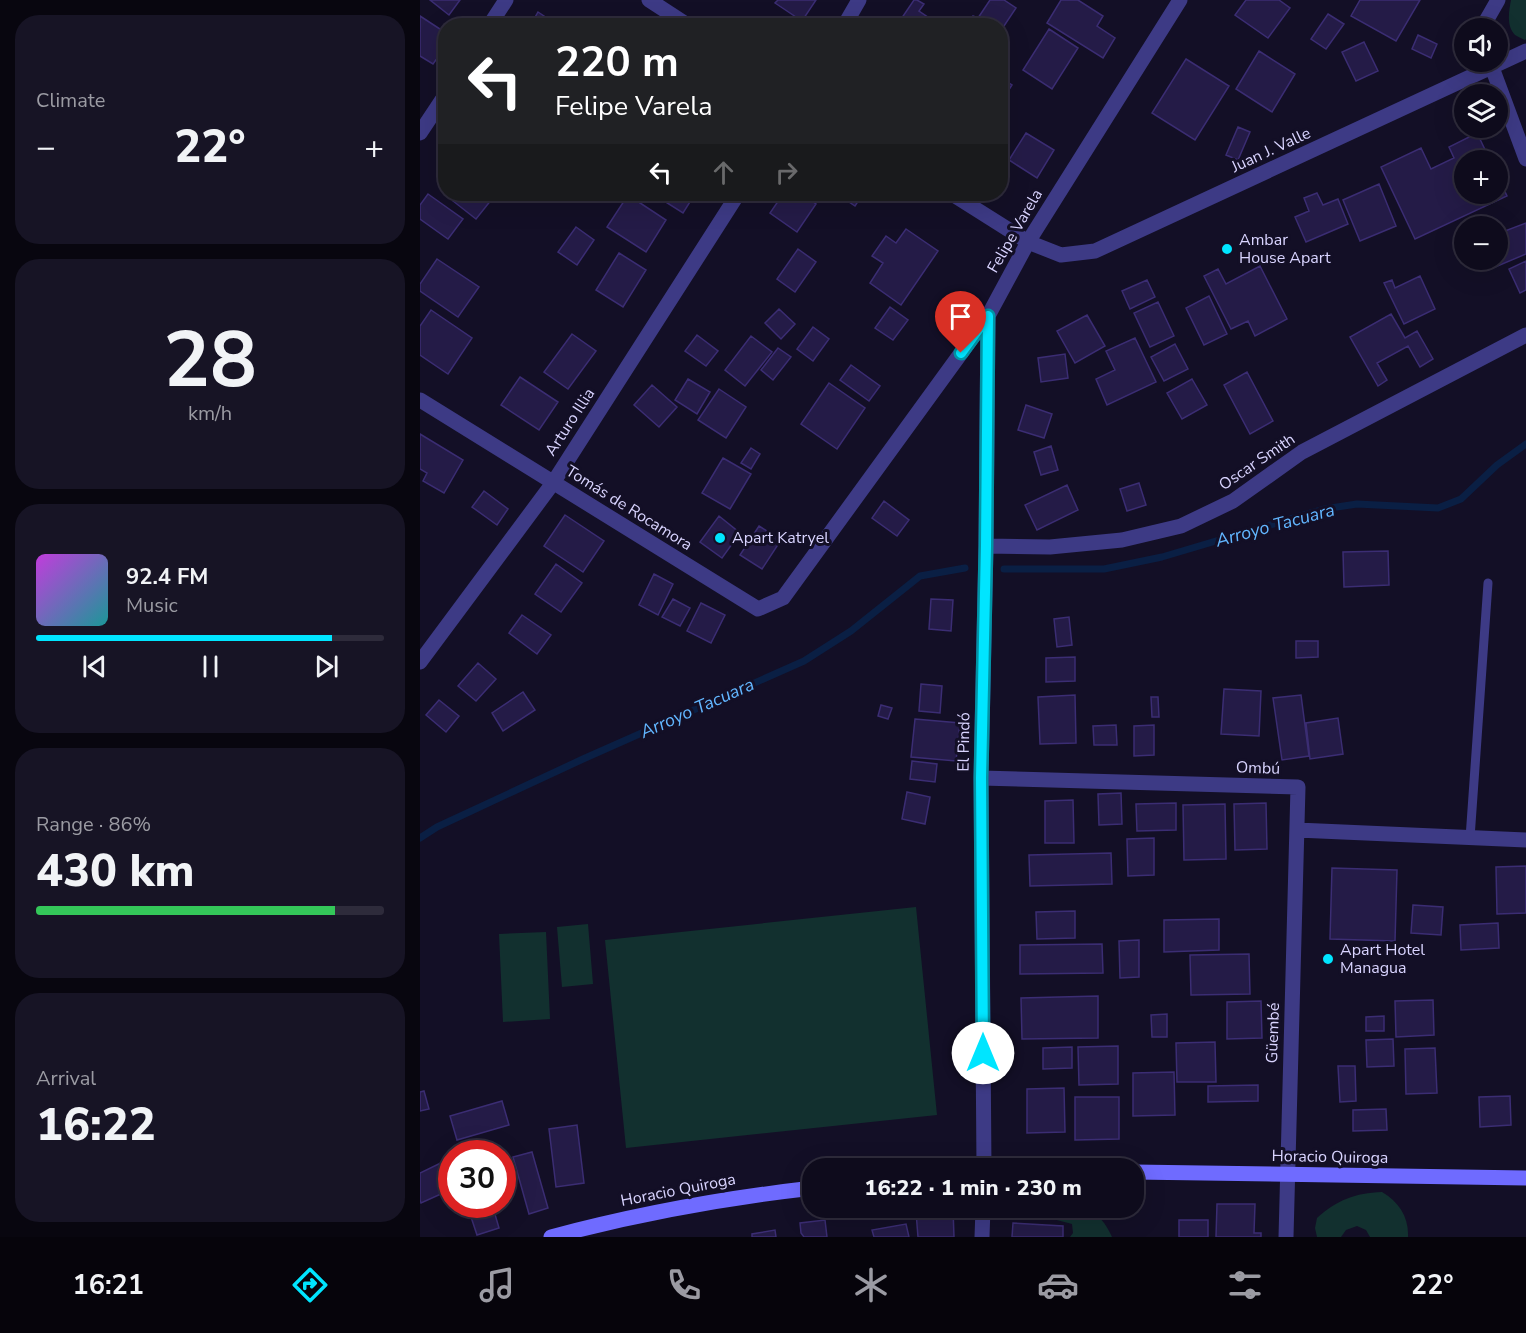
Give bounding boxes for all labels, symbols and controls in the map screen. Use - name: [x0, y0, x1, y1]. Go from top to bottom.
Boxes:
- map controls: [1454, 18, 1508, 270]
- button: sound: [1454, 18, 1508, 72]
- text: 220 m: [555, 34, 679, 91]
- icon: left: [456, 42, 534, 120]
- button: layers: [1454, 84, 1508, 138]
- text: Climate: [36, 87, 105, 114]
- text: Felipe Varela: [555, 88, 712, 125]
- text: 22°: [174, 117, 246, 178]
- street label: Juan J. Valle: [1227, 122, 1314, 178]
- text: −: [36, 125, 56, 170]
- text: +: [364, 125, 384, 170]
- button: +: [1454, 150, 1508, 204]
- icon: left: [644, 156, 677, 189]
- icon: ahead: [707, 156, 740, 189]
- icon: right: [770, 156, 803, 189]
- street label: Felipe Varela: [982, 185, 1048, 277]
- button: −: [1454, 216, 1508, 270]
- place label: Ambar House Apart: [1239, 229, 1331, 269]
- marker: Ambar House Apart: [1220, 242, 1234, 256]
- pin: [935, 291, 986, 353]
- icon: arrive: [944, 300, 977, 333]
- text: 28: [163, 307, 257, 414]
- street label: Arturo Illia: [540, 384, 600, 460]
- text: km/h: [188, 400, 232, 427]
- street label: Oscar Smith: [1215, 428, 1299, 496]
- street label: Tomás de Rocamora: [562, 460, 696, 556]
- water label: Arroyo Tacuara: [1212, 498, 1337, 553]
- place label: Apart Katryel: [732, 527, 829, 549]
- marker: Apart Katryel: [713, 531, 727, 545]
- text: 92.4 FM: [126, 562, 208, 592]
- text: Music: [126, 592, 178, 619]
- icon: previous: [78, 650, 111, 683]
- icon: pause: [194, 650, 227, 683]
- icon: next: [310, 650, 343, 683]
- water label: Arroyo Tacuara: [635, 672, 758, 744]
- street label: El Pindó: [952, 712, 976, 772]
- street label: Ombú: [1235, 756, 1281, 780]
- text: Range · 86%: [36, 811, 151, 838]
- text: 430 km: [36, 841, 195, 902]
- place label: Apart Hotel Managua: [1340, 939, 1425, 979]
- marker: Apart Hotel Managua: [1321, 952, 1335, 966]
- street label: Güembé: [1261, 1002, 1285, 1064]
- position arrow: [951, 1021, 1015, 1085]
- text: Arrival: [36, 1065, 96, 1092]
- text: 16:22: [36, 1095, 156, 1156]
- speed limit sign: 30: [438, 1140, 516, 1218]
- street label: Horacio Quiroga: [1271, 1145, 1389, 1169]
- street label: Horacio Quiroga: [619, 1168, 737, 1212]
- text: 16:22 · 1 min · 230 m: [864, 1173, 1082, 1203]
- icon: directions: [289, 1264, 331, 1306]
- icon: music: [476, 1264, 518, 1306]
- icon: phone: [663, 1264, 705, 1306]
- icon: climate: [850, 1264, 892, 1306]
- icon: car: [1037, 1264, 1079, 1306]
- icon: filters: [1224, 1264, 1266, 1306]
- text: 16:21: [72, 1267, 144, 1304]
- text: 22°: [1411, 1267, 1453, 1304]

